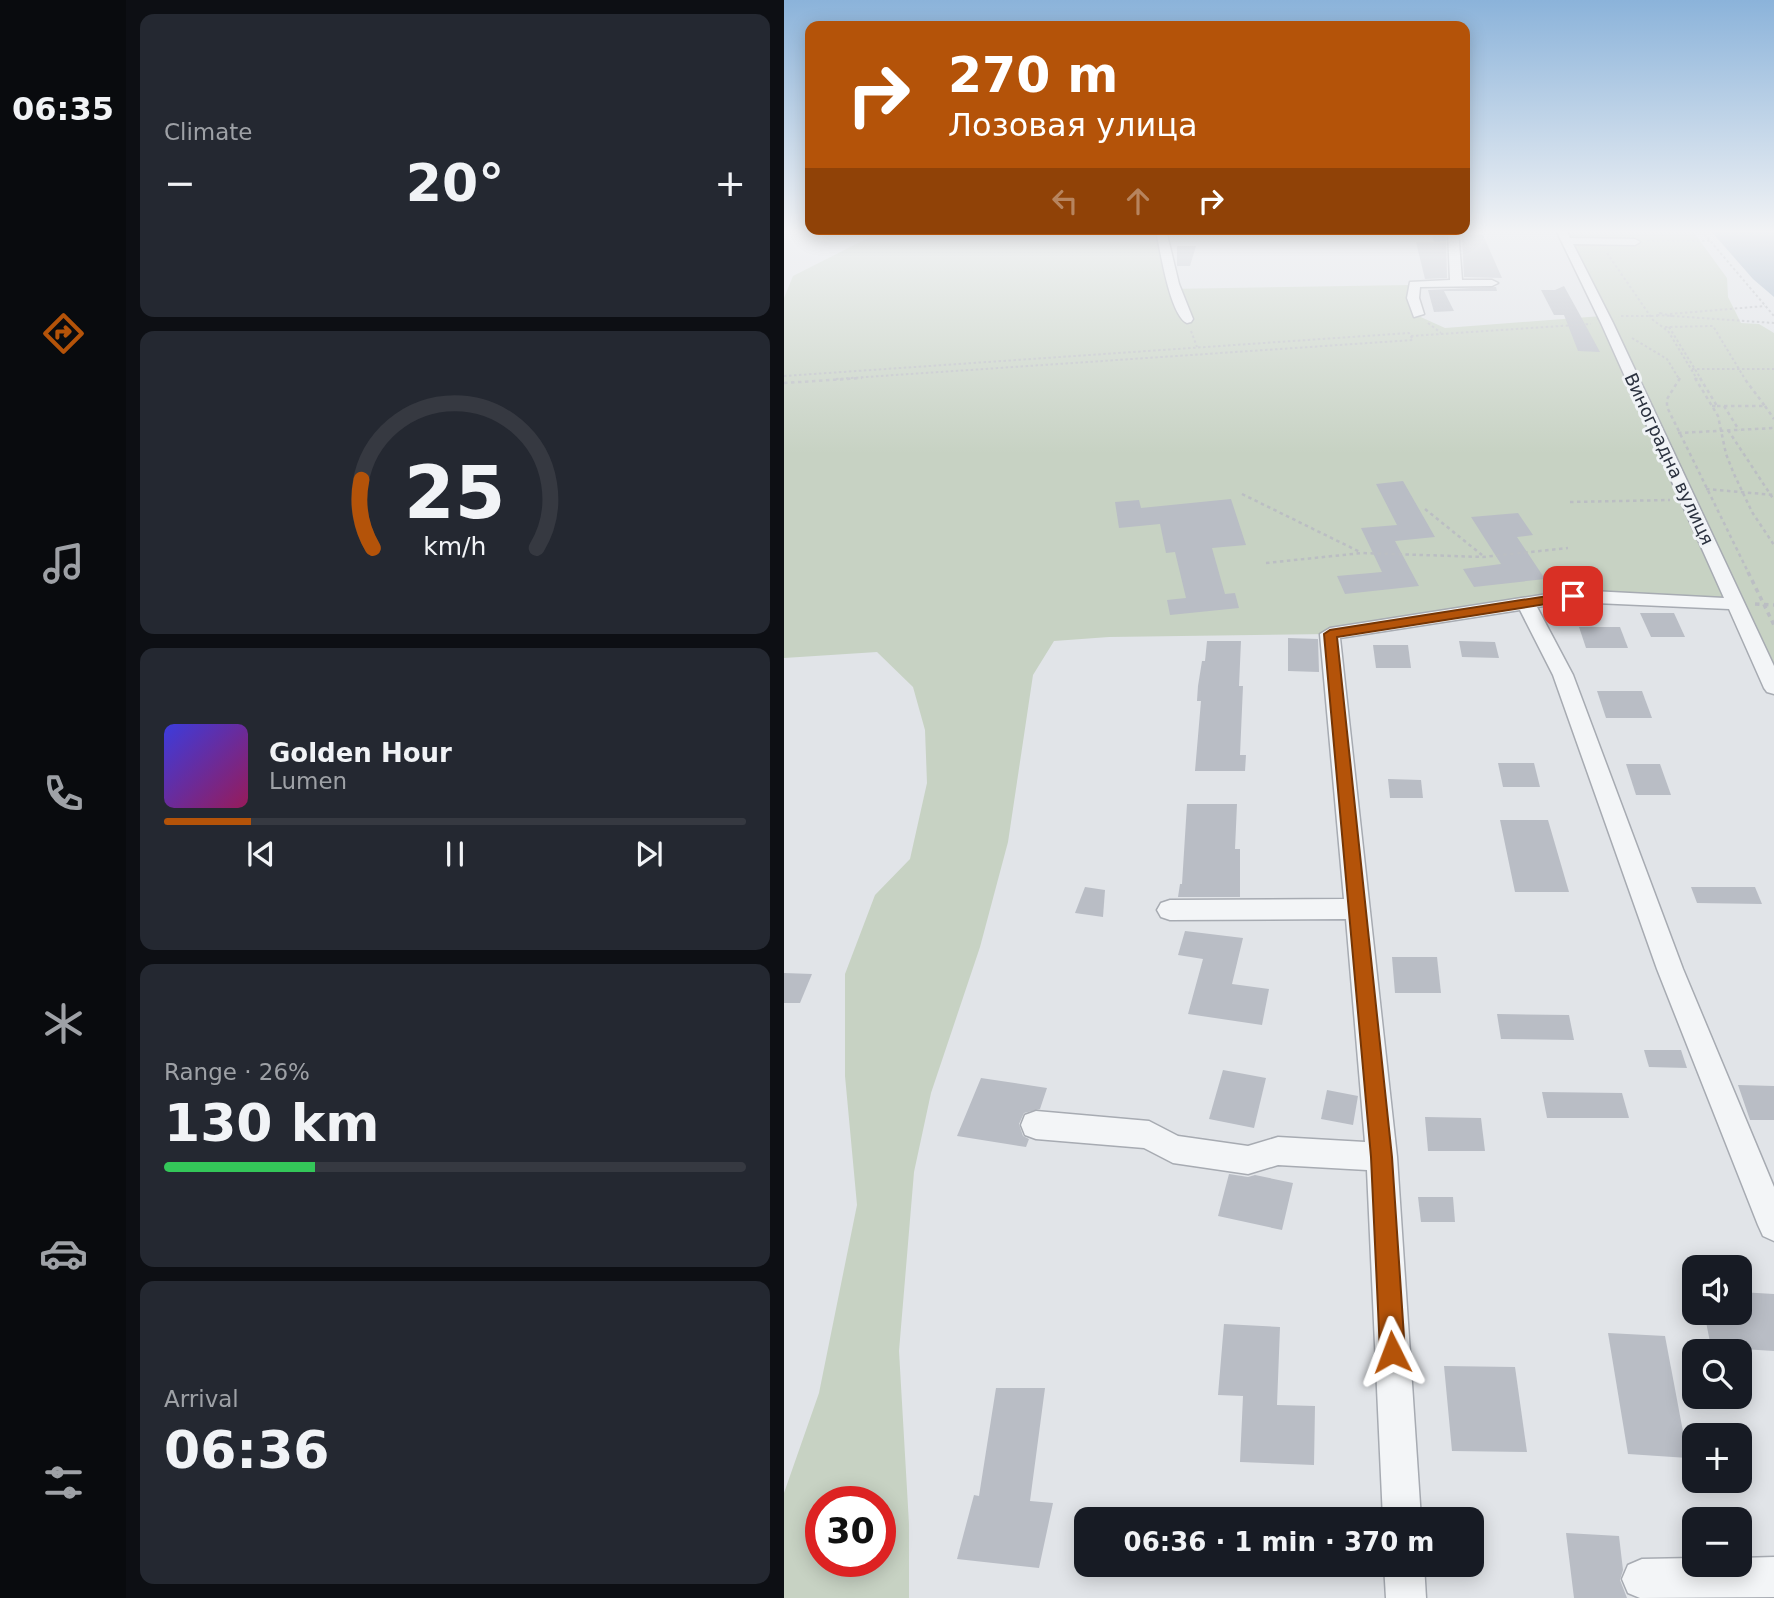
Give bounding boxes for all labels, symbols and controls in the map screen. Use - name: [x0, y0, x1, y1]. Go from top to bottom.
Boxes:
- text: 270 m: [948, 47, 1118, 104]
- icon: right: [833, 49, 924, 140]
- text: 06:35: [12, 90, 114, 128]
- text: Лозовая улица: [948, 106, 1198, 144]
- text: Climate: [164, 119, 253, 145]
- text: 20°: [406, 153, 504, 213]
- text: −: [164, 161, 196, 205]
- text: +: [714, 161, 746, 205]
- icon: left: [1046, 182, 1084, 220]
- icon: ahead: [1119, 182, 1157, 220]
- icon: right: [1192, 182, 1230, 220]
- icon: directions: [39, 309, 88, 358]
- street label: Виноградна вулиця: [1620, 369, 1719, 548]
- text: 25: [404, 451, 506, 536]
- text: km/h: [423, 532, 487, 561]
- icon: music: [39, 539, 88, 588]
- pin: [1543, 566, 1603, 626]
- icon: arrive: [1554, 577, 1592, 615]
- text: Golden Hour: [269, 738, 452, 768]
- text: Lumen: [269, 768, 347, 794]
- icon: phone: [39, 769, 88, 818]
- icon: previous: [242, 835, 280, 873]
- icon: pause: [436, 835, 474, 873]
- icon: next: [630, 835, 668, 873]
- icon: climate: [39, 999, 88, 1048]
- text: Range · 26%: [164, 1059, 310, 1085]
- text: 130 km: [164, 1093, 379, 1153]
- icon: car: [39, 1229, 88, 1278]
- map controls: [1682, 1255, 1752, 1577]
- button: sound: [1682, 1255, 1752, 1325]
- position arrow: [1355, 1315, 1429, 1389]
- button: search: [1682, 1339, 1752, 1409]
- text: Arrival: [164, 1386, 239, 1412]
- text: 06:36: [164, 1420, 330, 1480]
- button: +: [1682, 1423, 1752, 1493]
- icon: filters: [39, 1458, 88, 1507]
- speed limit sign: 30: [805, 1486, 896, 1577]
- button: −: [1682, 1507, 1752, 1577]
- text: 06:36 · 1 min · 370 m: [1124, 1527, 1434, 1557]

